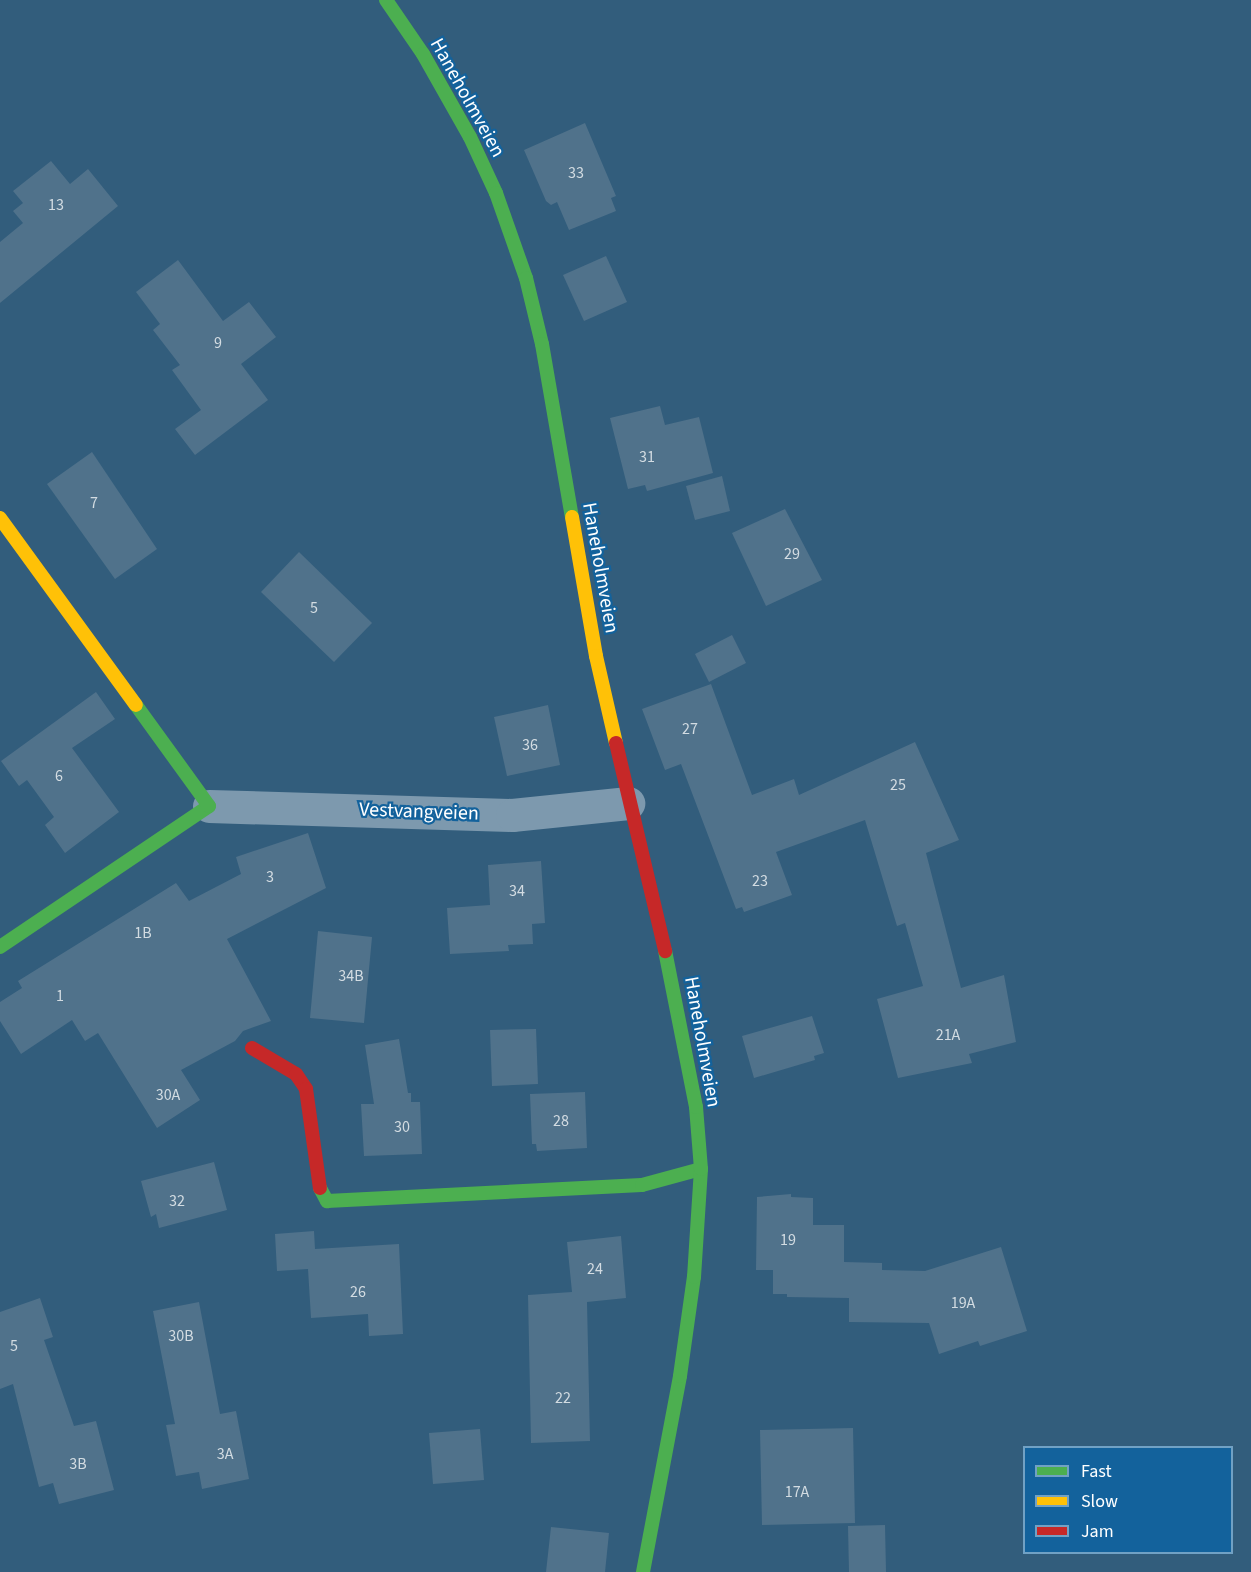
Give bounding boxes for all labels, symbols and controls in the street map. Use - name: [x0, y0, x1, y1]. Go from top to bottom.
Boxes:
- street label: Haneholmveien: [424, 34, 510, 162]
- house number: 33: [568, 163, 584, 183]
- house number: 13: [48, 195, 64, 215]
- house number: 9: [214, 333, 222, 353]
- house number: 31: [639, 447, 655, 467]
- house number: 7: [90, 493, 98, 513]
- street label: Haneholmveien: [577, 501, 623, 635]
- house number: 29: [784, 544, 800, 564]
- house number: 5: [310, 598, 318, 618]
- house number: 27: [682, 719, 698, 739]
- house number: 36: [522, 735, 538, 755]
- house number: 6: [55, 766, 63, 786]
- house number: 25: [890, 775, 906, 795]
- street label: Vestvangveien: [359, 798, 479, 826]
- house number: 3: [266, 867, 274, 887]
- house number: 23: [752, 871, 768, 891]
- house number: 34: [509, 881, 525, 901]
- house number: 1B: [134, 923, 152, 943]
- house number: 34B: [338, 966, 364, 986]
- street label: Haneholmveien: [679, 975, 725, 1109]
- house number: 1: [56, 986, 64, 1006]
- house number: 21A: [936, 1025, 960, 1045]
- house number: 30A: [156, 1085, 180, 1105]
- house number: 28: [553, 1111, 569, 1131]
- house number: 30: [394, 1117, 410, 1137]
- house number: 32: [169, 1191, 185, 1211]
- house number: 19: [780, 1230, 796, 1250]
- house number: 24: [587, 1259, 603, 1279]
- house number: 26: [350, 1282, 366, 1302]
- house number: 19A: [951, 1293, 975, 1313]
- house number: 30B: [168, 1326, 194, 1346]
- house number: 5: [10, 1336, 18, 1356]
- house number: 22: [555, 1388, 571, 1408]
- house number: 3A: [217, 1444, 233, 1464]
- legend: [1023, 1446, 1233, 1554]
- house number: 3B: [69, 1454, 87, 1474]
- text: Fast: [1081, 1459, 1112, 1484]
- house number: 17A: [785, 1482, 809, 1502]
- text: Slow: [1081, 1489, 1118, 1514]
- text: Jam: [1081, 1519, 1114, 1544]

